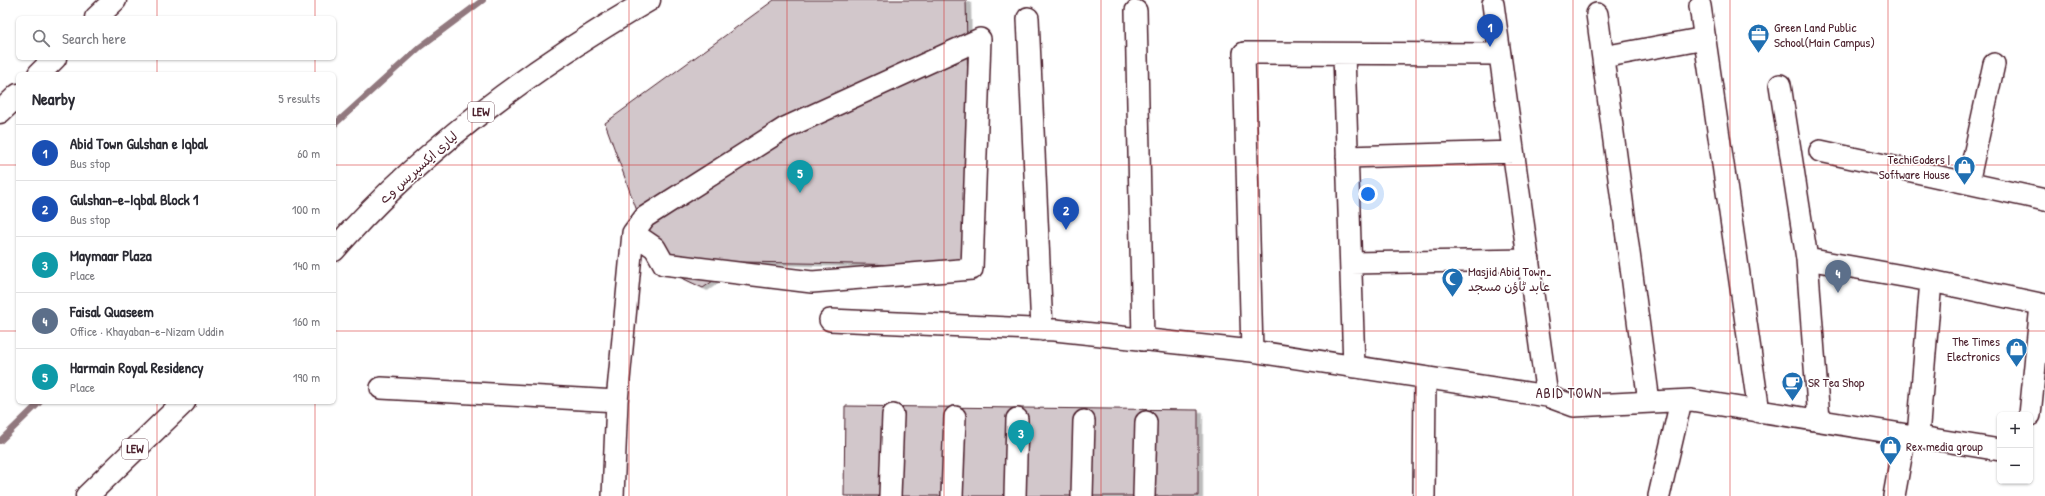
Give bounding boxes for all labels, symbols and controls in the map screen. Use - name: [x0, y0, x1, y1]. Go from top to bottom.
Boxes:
- pin: 1: [1477, 14, 1503, 47]
- search box: [16, 16, 336, 60]
- place label: Green Land Public School(Main Campus): [1774, 18, 1875, 51]
- office icon: Green Land Public School(Main Campus): [1746, 21, 1772, 54]
- icon: search: [30, 27, 52, 49]
- text: Search here: [62, 28, 126, 49]
- text: Nearby: [32, 87, 75, 110]
- text: 5 results: [278, 89, 320, 107]
- road number: LEW: [468, 102, 494, 122]
- street label: لیاری ایکسپریس وے: [375, 127, 461, 207]
- text: Abid Town Gulshan e Iqbal: [70, 133, 208, 154]
- text: 1: [43, 144, 47, 162]
- text: 60 m: [297, 144, 320, 162]
- place label: TechiCoders | Software House: [1879, 150, 1950, 183]
- shop icon: TechiCoders | Software House: [1952, 153, 1978, 186]
- text: Bus stop: [70, 154, 110, 172]
- pin: 5: [787, 160, 813, 193]
- your location: [1358, 184, 1378, 204]
- text: Gulshan-e-Iqbal Block 1: [70, 189, 199, 210]
- pin: 2: [1053, 197, 1079, 230]
- text: 2: [42, 200, 48, 218]
- text: 100 m: [292, 200, 320, 218]
- text: Bus stop: [70, 210, 110, 228]
- text: Maymaar Plaza: [70, 245, 152, 266]
- text: 3: [42, 256, 48, 274]
- text: 140 m: [293, 256, 320, 274]
- pin: 4: [1825, 260, 1851, 293]
- place label: Masjid Abid Town۔ عابد ٹاؤن مسجد: [1468, 262, 1552, 295]
- mosque icon: Masjid Abid Town۔ عابد ٹاؤن مسجد: [1439, 265, 1465, 298]
- text: Place: [70, 266, 95, 284]
- text: Faisal Quaseem: [70, 301, 154, 322]
- text: 4: [43, 312, 47, 330]
- text: 160 m: [292, 312, 320, 330]
- text: Office · Khayaban-e-Nizam Uddin: [70, 322, 224, 340]
- place label: The Times Electronics: [1947, 332, 2000, 365]
- shop icon: The Times Electronics: [2003, 335, 2029, 368]
- text: Harmain Royal Residency: [70, 357, 204, 378]
- text: 5: [42, 368, 48, 386]
- text: 190 m: [293, 368, 320, 386]
- cafe icon: SR Tea Shop: [1779, 369, 1805, 402]
- place label: SR Tea Shop: [1808, 373, 1865, 391]
- text: Place: [70, 378, 95, 396]
- district label: ABID TOWN: [1536, 383, 1602, 402]
- map controls: [1997, 412, 2033, 484]
- button: +: [1997, 412, 2033, 448]
- pin: 3: [1008, 420, 1034, 453]
- shop icon: Rex media group: [1877, 433, 1903, 466]
- place label: Rex media group: [1906, 437, 1983, 455]
- road number: LEW: [122, 439, 148, 459]
- button: −: [1997, 448, 2033, 484]

